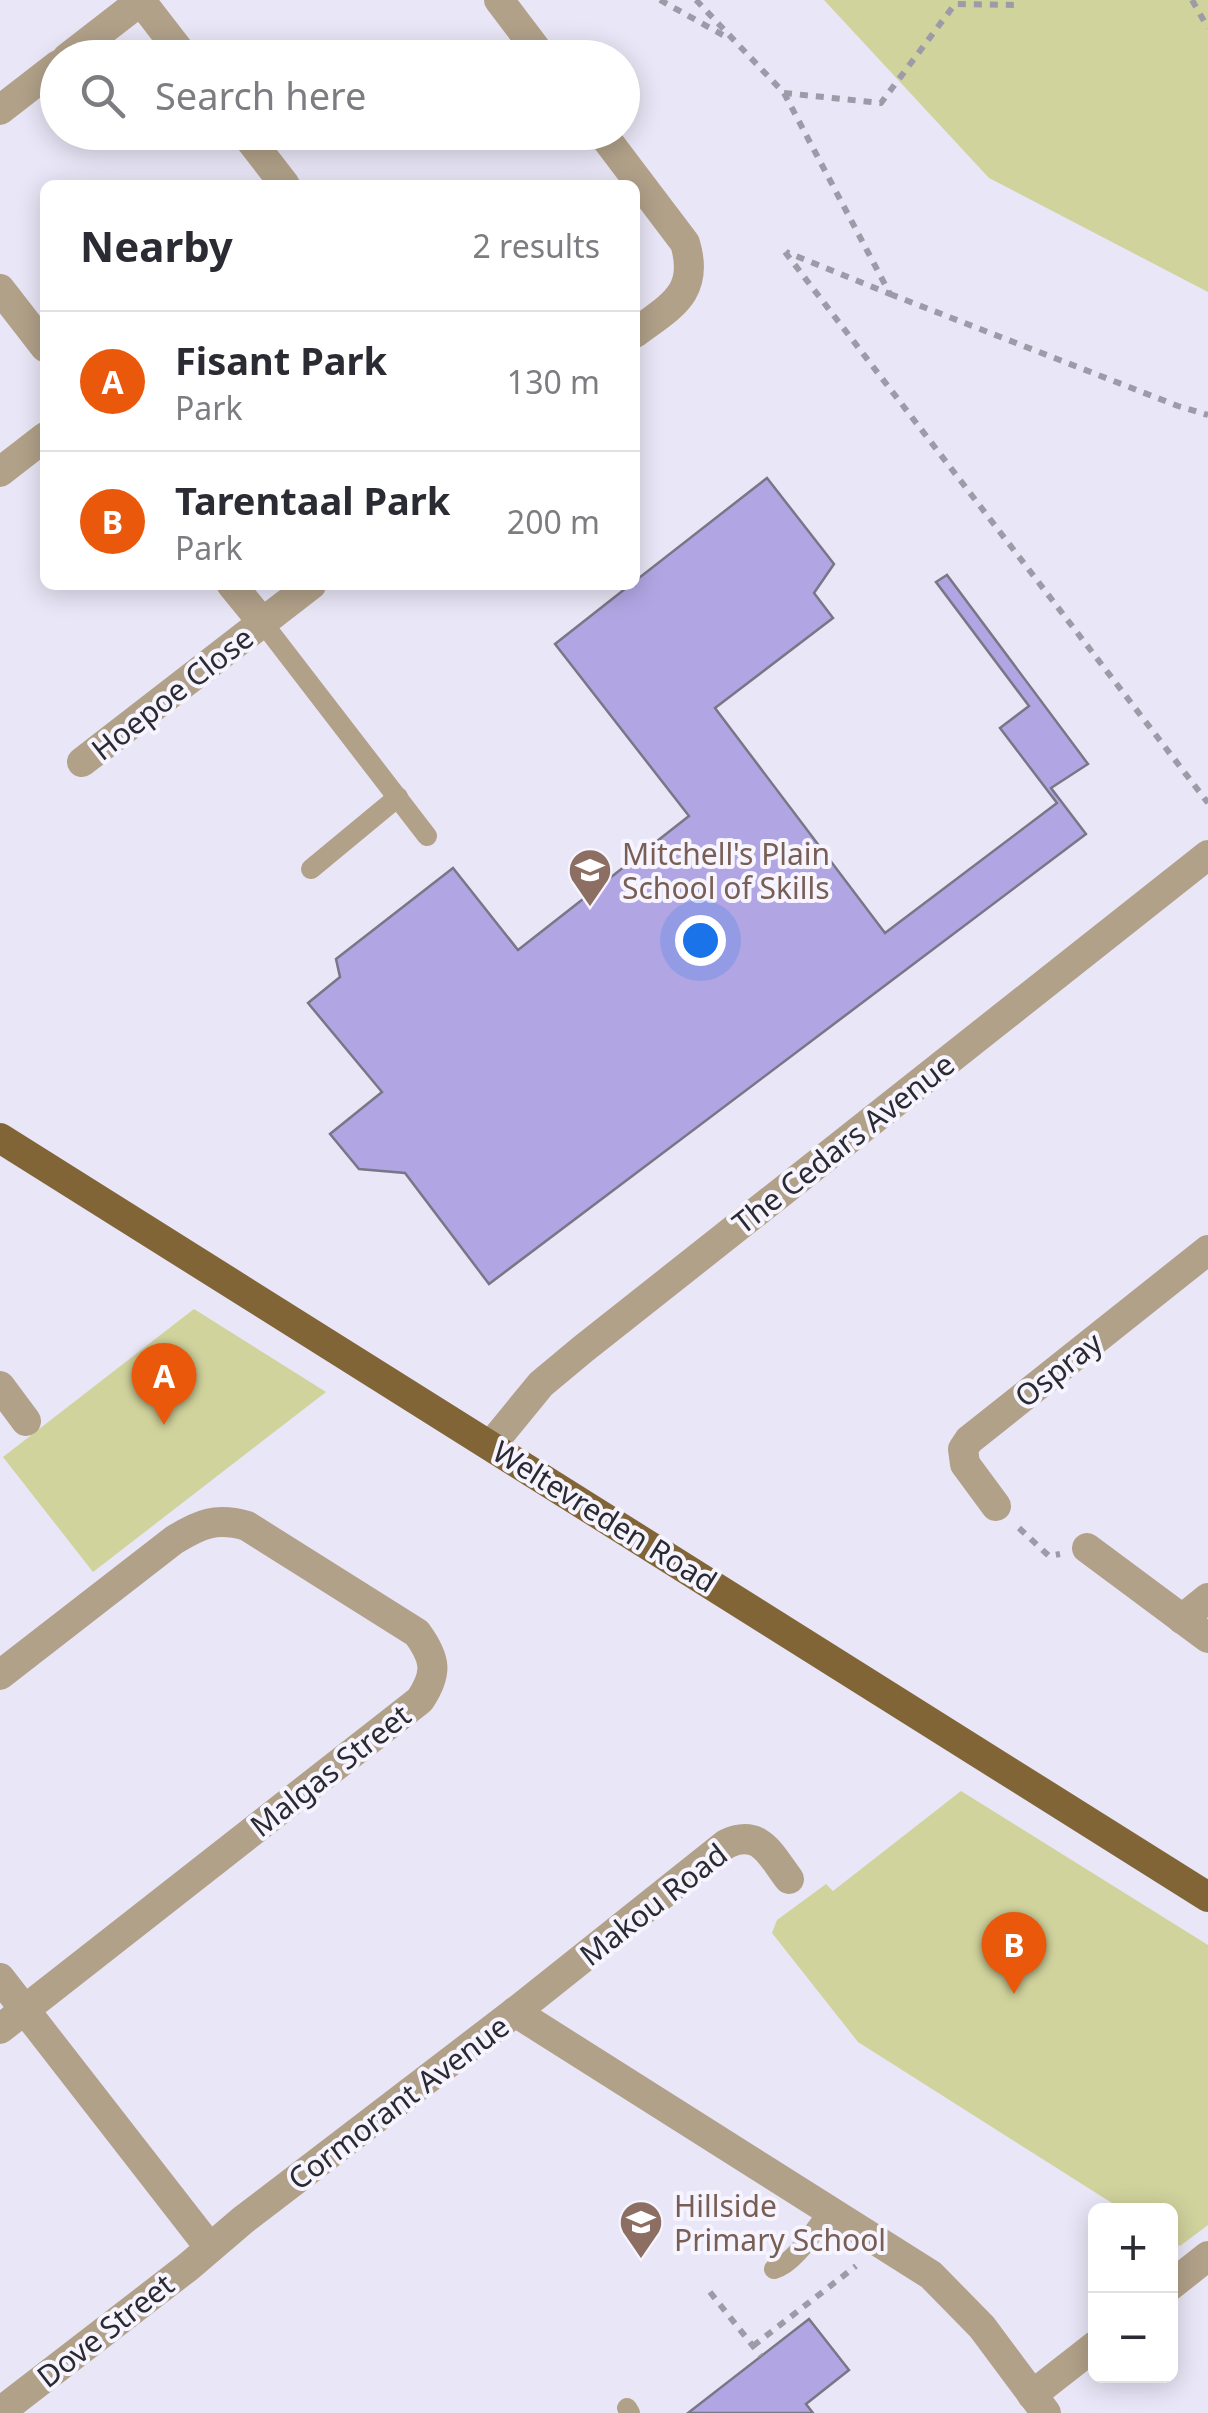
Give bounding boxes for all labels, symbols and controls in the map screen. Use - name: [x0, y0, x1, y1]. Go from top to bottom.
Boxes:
- search box: [40, 40, 640, 150]
- icon: search: [75, 68, 130, 123]
- text: Search here: [155, 69, 366, 121]
- text: Nearby: [80, 217, 233, 274]
- text: 2 results: [473, 224, 600, 267]
- text: Fisant Park: [175, 334, 387, 386]
- text: A: [101, 360, 124, 403]
- text: 130 m: [507, 360, 600, 403]
- text: Park: [175, 386, 243, 429]
- text: Tarentaal Park: [175, 474, 450, 526]
- text: B: [102, 500, 123, 543]
- text: 200 m: [507, 500, 600, 543]
- text: Park: [175, 526, 243, 569]
- street label: Hoepoe Close: [83, 617, 261, 769]
- place label: Mitchell's Plain School of Skills: [622, 833, 830, 908]
- school or university icon: Mitchell's Plain School of Skills: [567, 847, 613, 908]
- your location: [675, 915, 726, 966]
- street label: The Cedars Avenue: [724, 1043, 962, 1243]
- street label: Ospray: [1006, 1322, 1111, 1416]
- pin: A: [132, 1342, 196, 1425]
- street label: Weltevreden Road: [485, 1431, 725, 1601]
- street label: Malgas Street: [241, 1694, 419, 1846]
- street label: Makou Road: [571, 1833, 735, 1975]
- pin: B: [982, 1912, 1046, 1994]
- street label: Cormorant Avenue: [279, 2005, 517, 2199]
- place label: Hillside Primary School: [674, 2185, 886, 2260]
- school or university icon: Hillside Primary School: [618, 2199, 664, 2260]
- map controls: [1088, 2203, 1178, 2383]
- button: +: [1088, 2203, 1178, 2293]
- street label: Dove Street: [28, 2264, 182, 2396]
- button: −: [1088, 2293, 1178, 2383]

